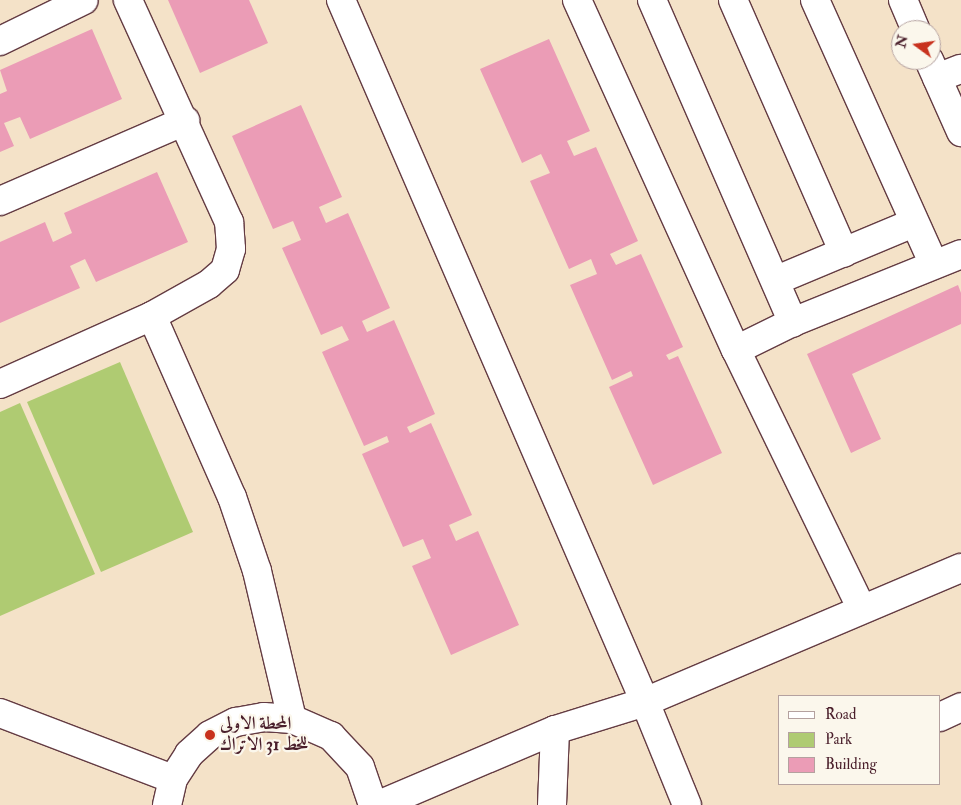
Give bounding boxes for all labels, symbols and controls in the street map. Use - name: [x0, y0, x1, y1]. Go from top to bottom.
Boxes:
- north arrow: [891, 20, 941, 70]
- text: N: [892, 33, 912, 50]
- legend: [778, 695, 941, 785]
- text: Road: [825, 705, 856, 724]
- place label: المحطة الاولى للخط 31 الاتراك: [220, 714, 308, 756]
- marker: المحطة الاولى للخط 31 الاتراك: [204, 729, 216, 741]
- text: Park: [825, 730, 852, 749]
- text: Building: [825, 755, 877, 774]

